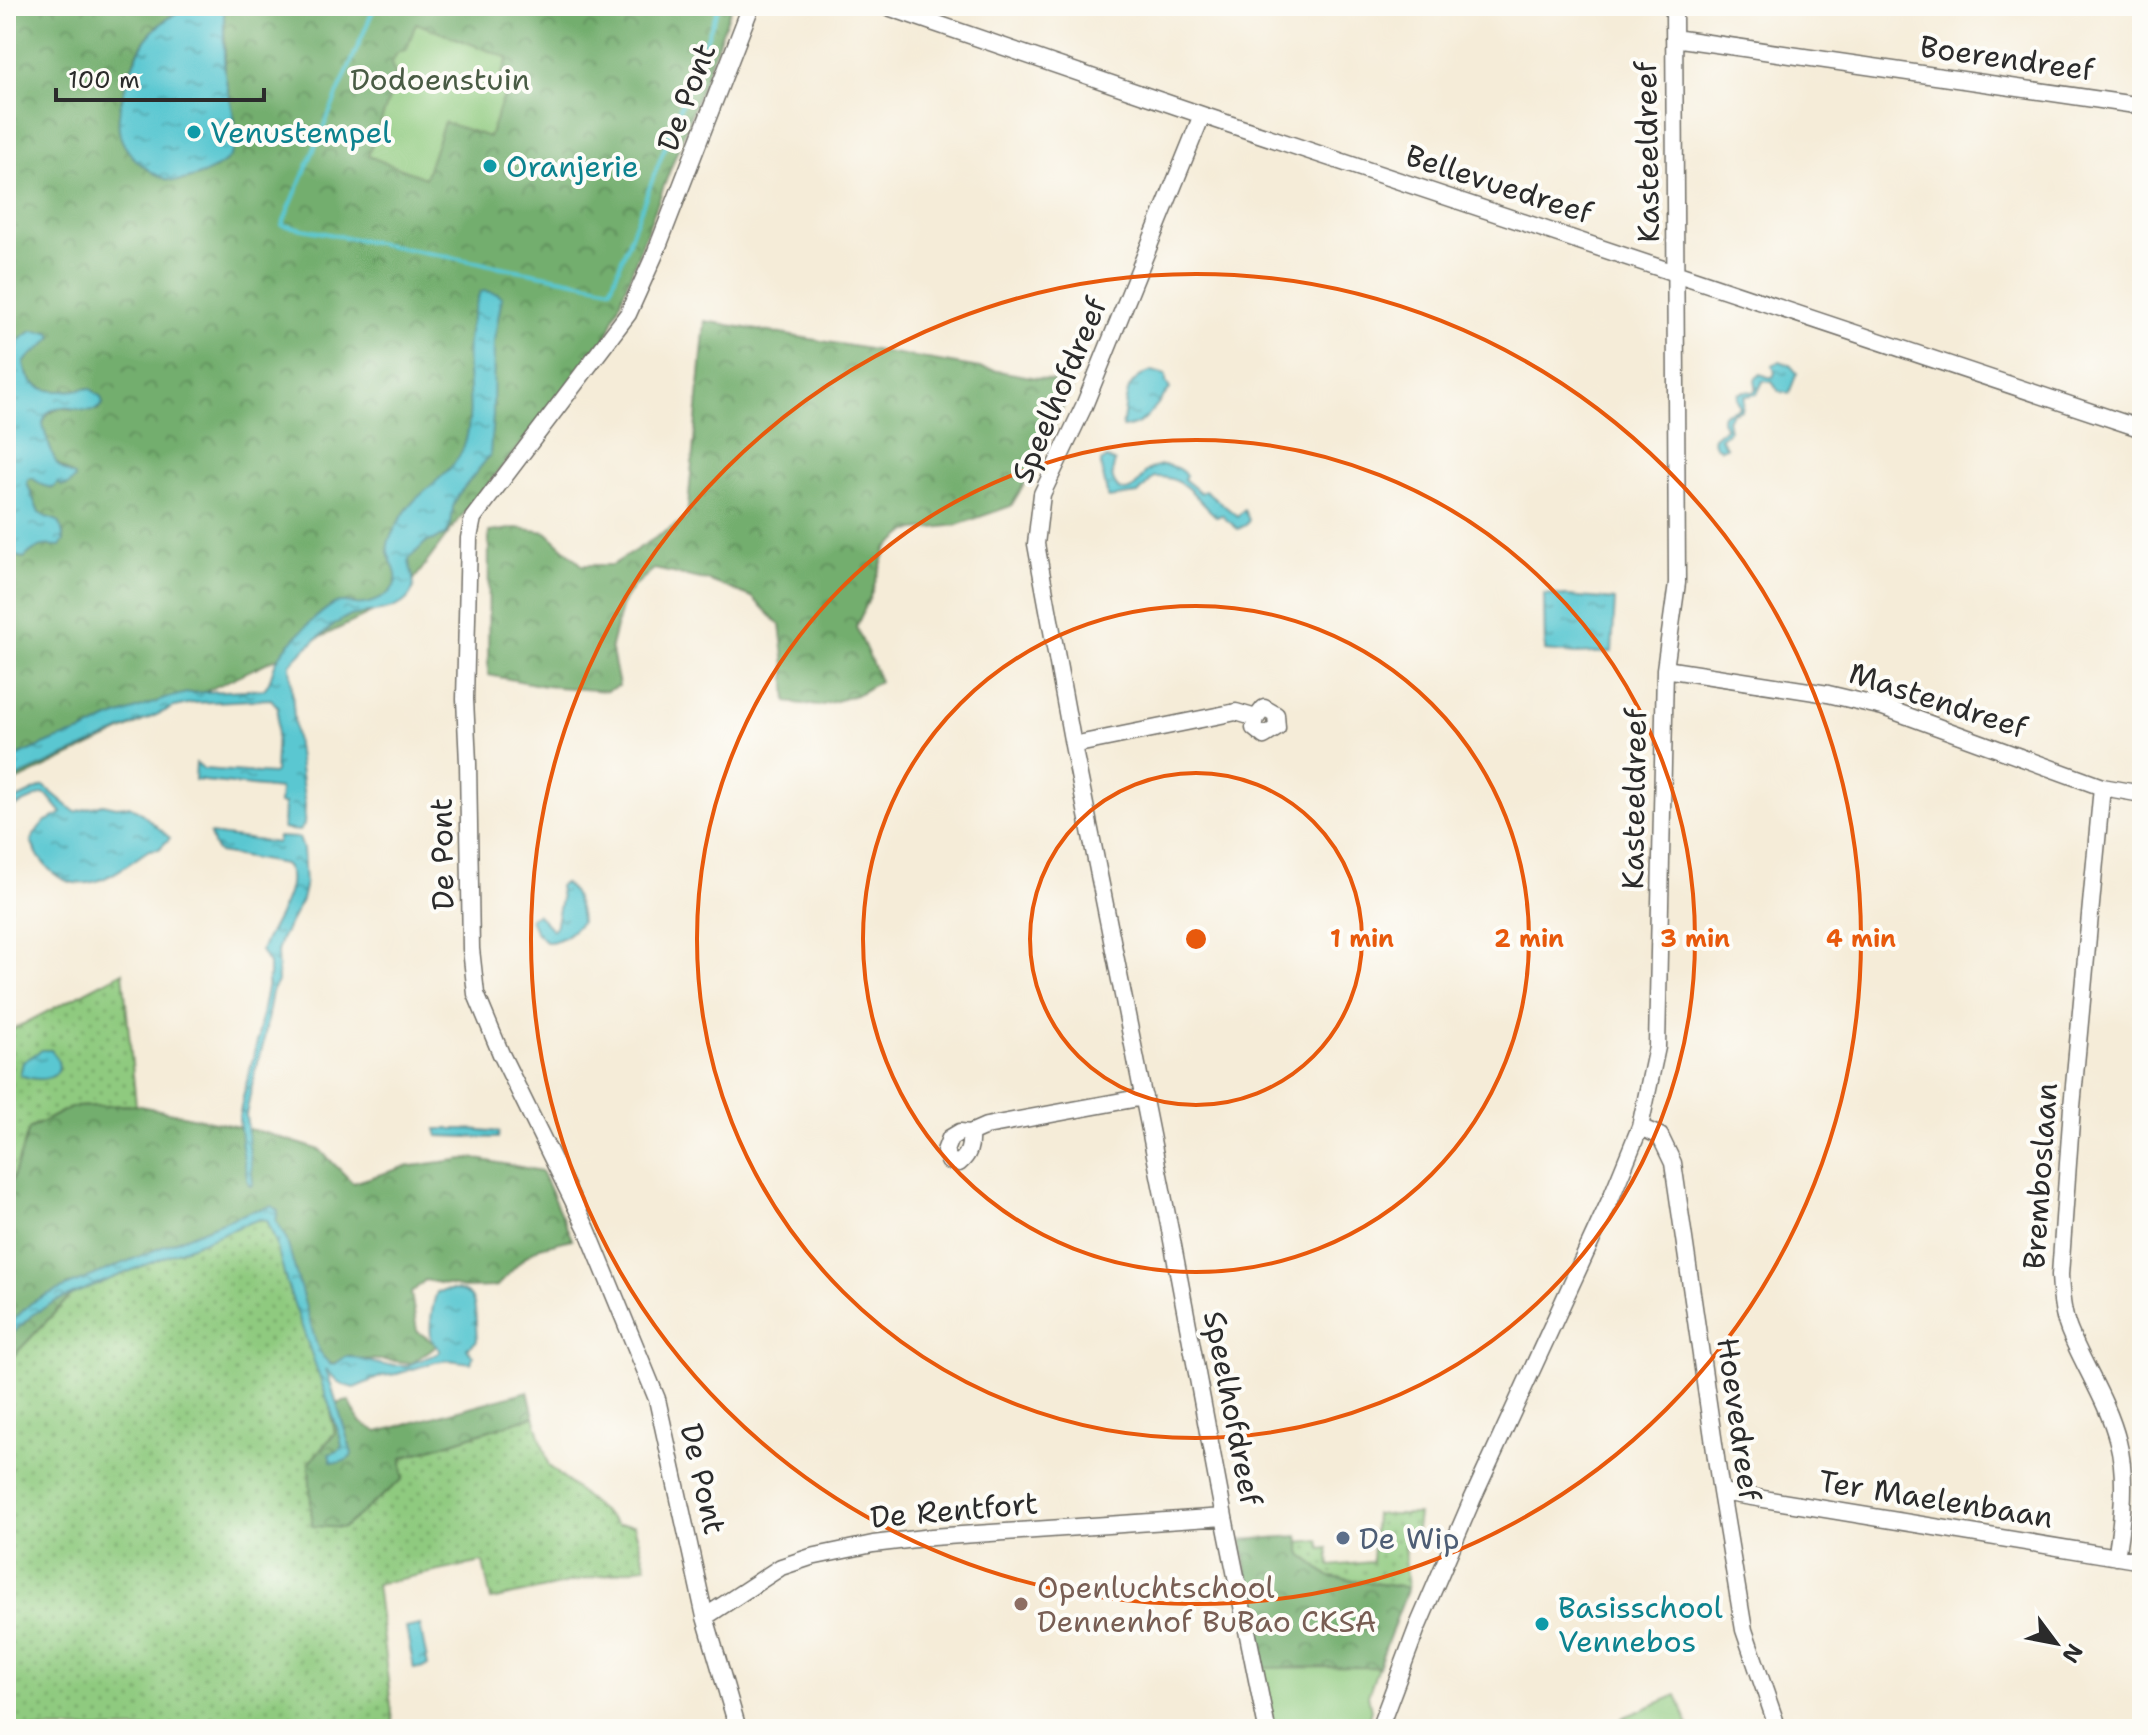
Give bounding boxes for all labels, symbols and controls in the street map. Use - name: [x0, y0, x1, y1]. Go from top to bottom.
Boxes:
- street label: Boerendreef: [1917, 26, 2098, 91]
- street label: De Pont: [647, 37, 725, 157]
- scale bar: [56, 52, 264, 102]
- park label: Dodoenstuin: [350, 59, 530, 100]
- street label: Kasteeldreef: [1625, 60, 1669, 243]
- text: 100 m: [68, 64, 140, 96]
- place label: Venustempel: [210, 112, 391, 153]
- marker: Venustempel: [185, 123, 203, 141]
- street label: Bellevuedreef: [1400, 135, 1599, 234]
- place label: Oranjerie: [506, 146, 639, 187]
- marker: Oranjerie: [481, 157, 499, 175]
- street label: Speelhofdreef: [1002, 290, 1117, 489]
- street label: Mastendreef: [1844, 652, 2033, 748]
- street label: Kasteeldreef: [1612, 707, 1656, 890]
- street label: De Pont: [421, 797, 463, 911]
- text: 1 min: [1330, 923, 1394, 955]
- text: 2 min: [1494, 923, 1564, 955]
- text: 3 min: [1660, 923, 1730, 955]
- text: 4 min: [1826, 923, 1896, 955]
- centre of rings: [1182, 925, 1210, 953]
- street label: Bremboslaan: [2013, 1081, 2067, 1271]
- street label: Speelhofdreef: [1194, 1307, 1272, 1510]
- street label: Hoevedreef: [1707, 1335, 1771, 1504]
- street label: De Pont: [670, 1420, 736, 1538]
- street label: Ter Maelenbaan: [1816, 1460, 2056, 1538]
- street label: De Rentfort: [868, 1482, 1040, 1538]
- place label: De Wip: [1359, 1518, 1460, 1559]
- marker: De Wip: [1334, 1529, 1352, 1547]
- place label: Openluchtschool Dennenhof BuBao CKSA: [1037, 1567, 1377, 1642]
- place label: Basisschool Vennebos: [1558, 1587, 1723, 1662]
- marker: Openluchtschool Dennenhof BuBao CKSA: [1012, 1595, 1030, 1613]
- north arrow: [2016, 1603, 2096, 1683]
- marker: Basisschool Vennebos: [1533, 1615, 1551, 1633]
- text: N: [2056, 1638, 2089, 1668]

